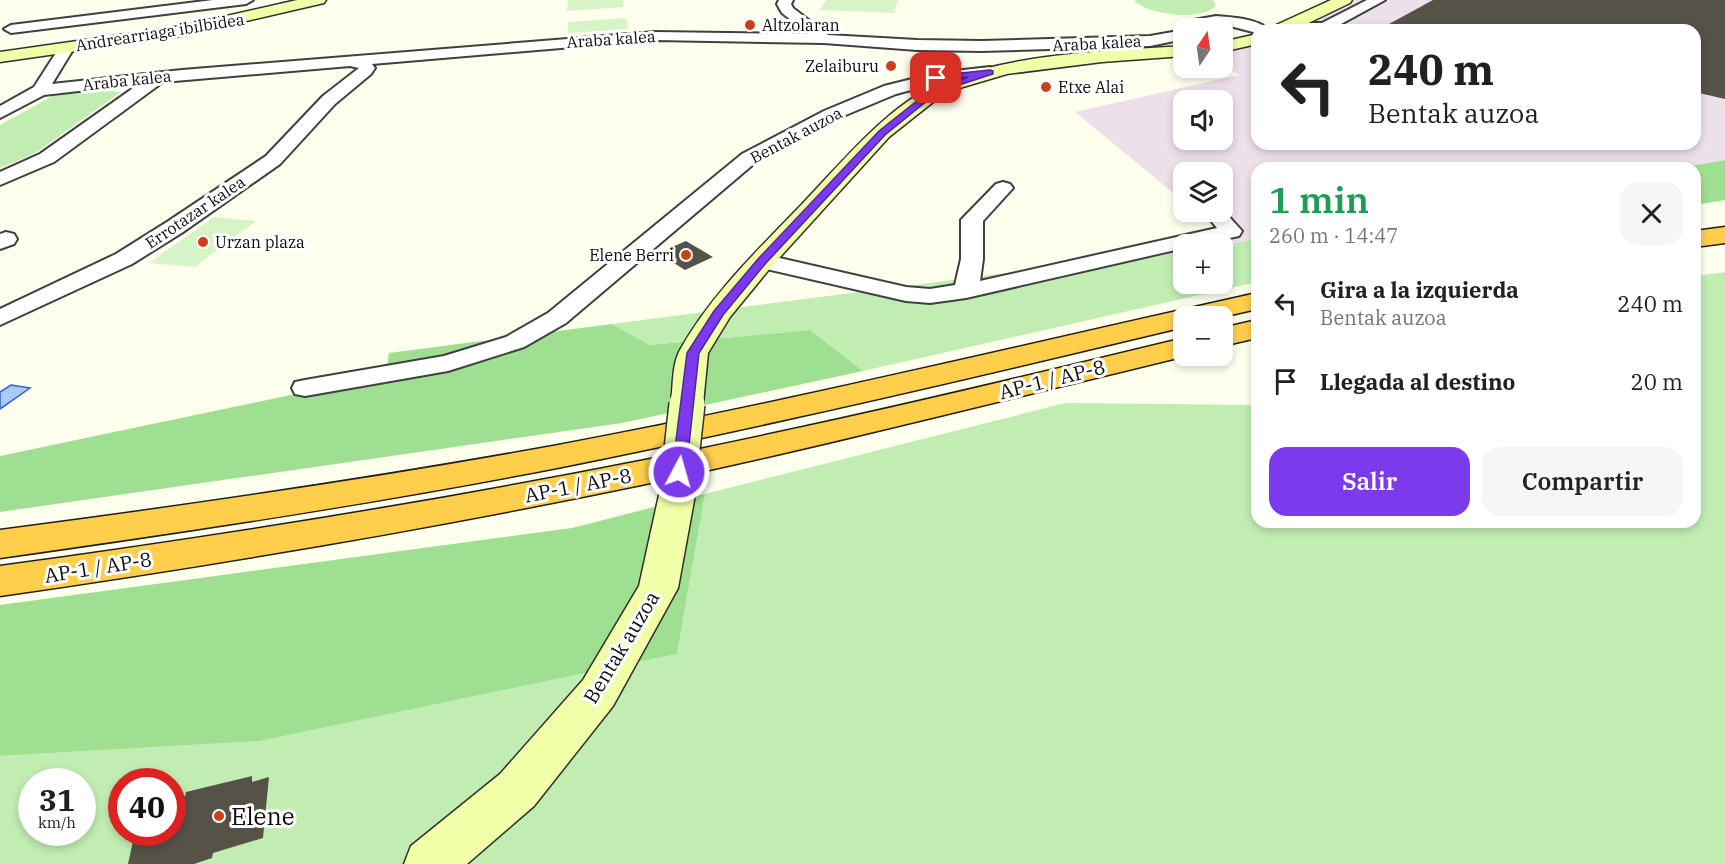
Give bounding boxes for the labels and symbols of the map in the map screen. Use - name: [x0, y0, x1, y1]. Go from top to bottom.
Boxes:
- street label: Andrearriaga ibilbidea: [74, 9, 246, 55]
- place label: Altzolaran: [762, 15, 840, 35]
- marker: Altzolaran: [743, 18, 757, 32]
- north arrow: [1173, 18, 1233, 78]
- street label: Araba kalea: [566, 26, 656, 52]
- street label: Araba kalea: [1052, 31, 1142, 55]
- pin: [910, 52, 961, 103]
- place label: Zelaiburu: [805, 56, 879, 76]
- marker: Zelaiburu: [884, 59, 898, 73]
- street label: Araba kalea: [82, 65, 173, 95]
- place label: Etxe Alai: [1058, 77, 1124, 97]
- marker: Etxe Alai: [1039, 80, 1053, 94]
- street label: Bentak auzoa: [747, 102, 846, 168]
- street label: Errotazar kalea: [141, 171, 249, 253]
- place label: Urzan plaza: [215, 232, 305, 252]
- marker: Urzan plaza: [196, 235, 210, 249]
- place label: Elene Berri: [589, 245, 674, 265]
- marker: Elene Berri: [679, 248, 693, 262]
- street label: AP-1 / AP-8: [996, 353, 1108, 405]
- position arrow: [647, 440, 711, 504]
- street label: AP-1 / AP-8: [522, 461, 634, 509]
- street label: AP-1 / AP-8: [42, 545, 154, 589]
- street label: Bentak auzoa: [577, 586, 665, 708]
- speed limit sign: 40: [108, 768, 186, 846]
- place label: Elene: [231, 800, 295, 832]
- marker: Elene: [212, 809, 226, 823]

